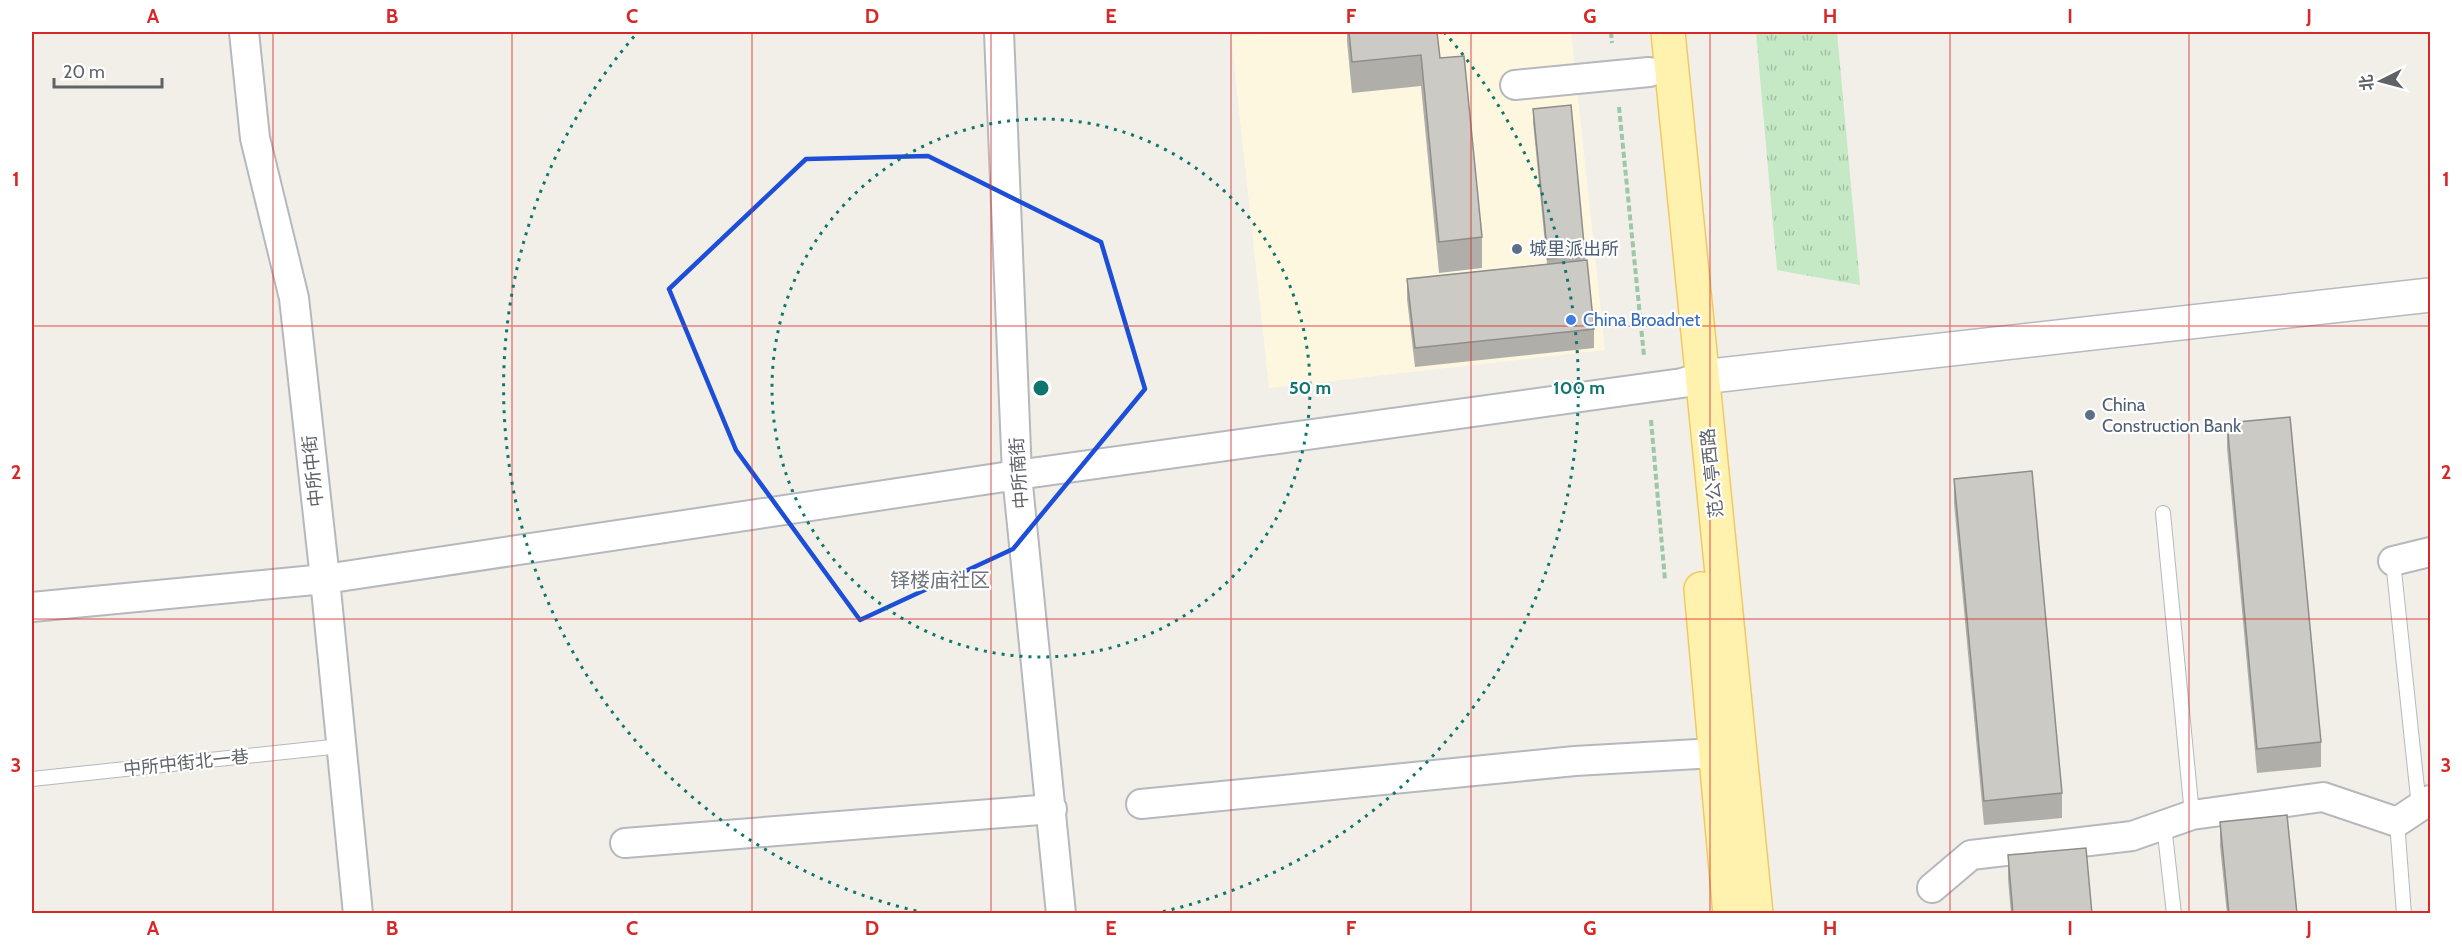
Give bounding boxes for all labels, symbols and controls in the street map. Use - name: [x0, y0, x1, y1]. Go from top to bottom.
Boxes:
- text: A: [147, 4, 160, 28]
- text: B: [386, 4, 398, 28]
- text: C: [626, 4, 638, 28]
- text: D: [865, 4, 879, 28]
- text: E: [1105, 4, 1117, 28]
- text: F: [1346, 4, 1357, 28]
- text: G: [1583, 4, 1597, 28]
- text: H: [1823, 4, 1837, 28]
- text: I: [2067, 4, 2073, 28]
- text: J: [2305, 4, 2312, 28]
- scale bar: [54, 51, 162, 89]
- north arrow: [2351, 51, 2411, 111]
- text: 20 m: [63, 61, 105, 83]
- text: 北: [2356, 74, 2377, 91]
- text: 1: [12, 167, 20, 191]
- text: 1: [2442, 167, 2450, 191]
- place label: 城里派出所: [1529, 238, 1619, 260]
- marker: 城里派出所: [1510, 242, 1524, 256]
- place label: China Broadnet: [1583, 309, 1700, 331]
- marker: China Broadnet: [1564, 313, 1578, 327]
- text: 50 m: [1289, 377, 1331, 399]
- text: 100 m: [1553, 377, 1605, 399]
- centre of rings: [1031, 378, 1051, 398]
- place label: China Construction Bank: [2102, 394, 2242, 437]
- marker: China Construction Bank: [2083, 408, 2097, 422]
- street label: 范公亭西路: [1696, 427, 1728, 519]
- street label: 中所中街: [298, 434, 328, 508]
- street label: 中所南街: [1006, 436, 1032, 510]
- text: 2: [11, 460, 21, 484]
- text: 2: [2441, 460, 2451, 484]
- district label: 铎楼庙社区: [890, 568, 990, 592]
- street label: 中所中街北一巷: [122, 745, 250, 781]
- text: 3: [11, 753, 21, 777]
- text: 3: [2441, 753, 2451, 777]
- text: A: [147, 916, 160, 940]
- text: B: [386, 916, 398, 940]
- text: C: [626, 916, 638, 940]
- text: D: [865, 916, 879, 940]
- text: E: [1105, 916, 1117, 940]
- text: F: [1346, 916, 1357, 940]
- text: G: [1583, 916, 1597, 940]
- text: H: [1823, 916, 1837, 940]
- text: I: [2067, 916, 2073, 940]
- text: J: [2305, 916, 2312, 940]

